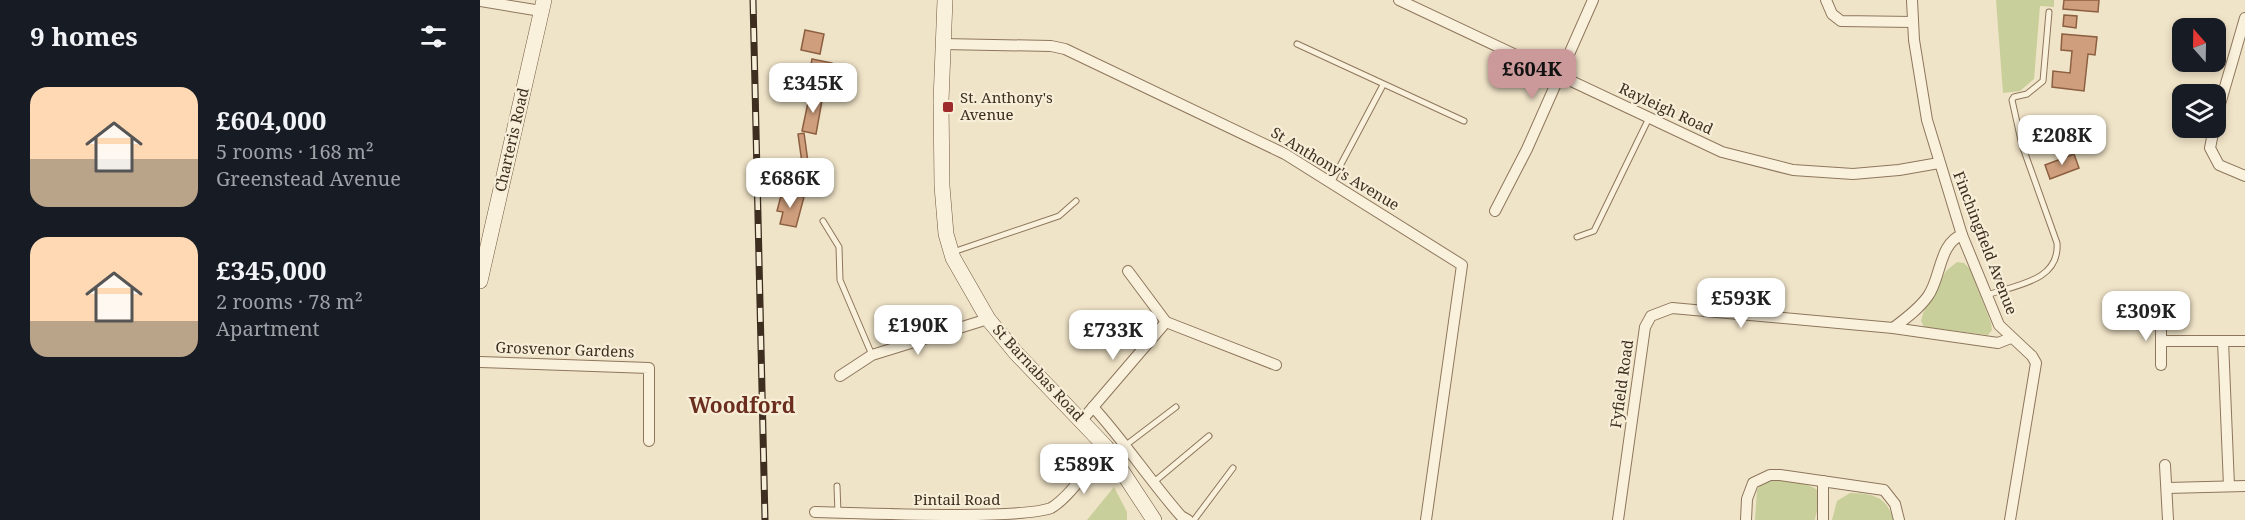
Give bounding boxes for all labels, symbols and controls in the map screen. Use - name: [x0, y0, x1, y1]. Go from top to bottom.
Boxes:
- text: 9 homes: [30, 18, 138, 54]
- north arrow: [2172, 18, 2226, 72]
- map controls: [2172, 18, 2226, 138]
- icon: filters: [417, 20, 450, 53]
- pin: £604K: [1490, 49, 1574, 100]
- text: £604K: [1502, 55, 1562, 82]
- pin: £345K: [771, 63, 855, 114]
- text: £345K: [783, 69, 843, 96]
- street label: Rayleigh Road: [1616, 78, 1717, 139]
- button: layers: [2172, 84, 2226, 138]
- street label: Charteris Road: [489, 86, 533, 194]
- place label: St. Anthony's Avenue: [960, 87, 1053, 124]
- marker: St. Anthony's Avenue: [941, 100, 955, 114]
- text: £604,000: [216, 102, 326, 138]
- icon: home: [78, 111, 150, 183]
- pin: £208K: [2020, 115, 2104, 166]
- text: £208K: [2032, 121, 2092, 148]
- street label: St Anthony's Avenue: [1268, 122, 1403, 214]
- text: 5 rooms · 168 m²: [216, 138, 374, 165]
- pin: £686K: [748, 158, 832, 209]
- text: £686K: [760, 164, 820, 191]
- text: Greenstead Avenue: [216, 165, 401, 192]
- street label: Finchingfield Avenue: [1949, 168, 2023, 317]
- text: £345,000: [216, 252, 326, 288]
- icon: home: [78, 261, 150, 333]
- pin: £593K: [1699, 278, 1783, 329]
- text: £593K: [1711, 284, 1771, 311]
- text: 2 rooms · 78 m²: [216, 288, 363, 315]
- pin: £309K: [2104, 291, 2188, 342]
- text: £309K: [2116, 297, 2176, 324]
- pin: £190K: [876, 305, 960, 356]
- pin: £733K: [1071, 310, 1155, 361]
- text: £190K: [888, 311, 948, 338]
- text: Apartment: [216, 315, 320, 342]
- text: £733K: [1083, 316, 1143, 343]
- street label: St Barnabas Road: [989, 320, 1089, 425]
- street label: Grosvenor Gardens: [495, 337, 635, 361]
- street label: Fyfield Road: [1605, 338, 1637, 429]
- district label: Woodford: [689, 391, 796, 419]
- pin: £589K: [1042, 444, 1126, 495]
- text: £589K: [1054, 450, 1114, 477]
- street label: Pintail Road: [914, 489, 1000, 509]

